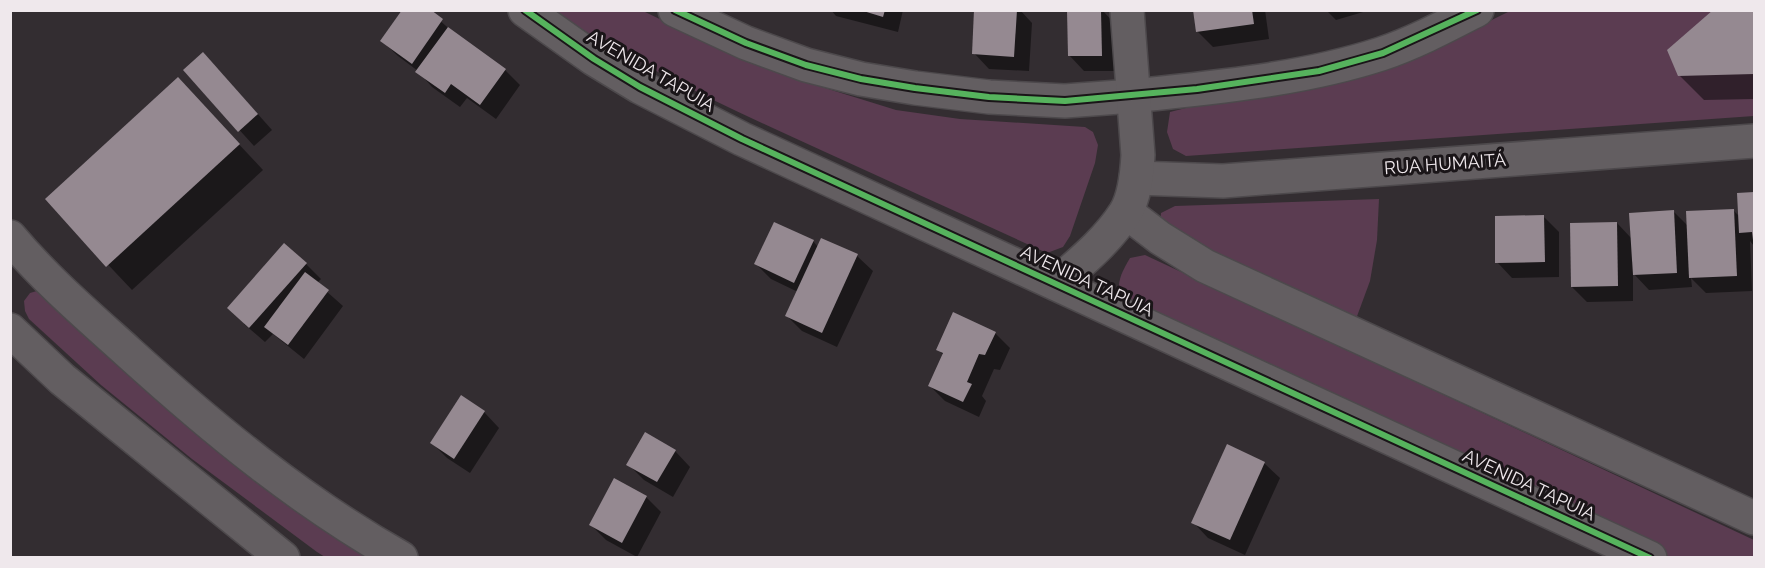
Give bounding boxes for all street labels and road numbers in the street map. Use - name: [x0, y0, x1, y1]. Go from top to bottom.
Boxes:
- street label: AVENIDA TAPUIA: [584, 25, 719, 116]
- street label: RUA HUMAITÁ: [1383, 148, 1507, 178]
- street label: AVENIDA TAPUIA: [1017, 241, 1157, 321]
- street label: AVENIDA TAPUIA: [1459, 445, 1599, 525]

